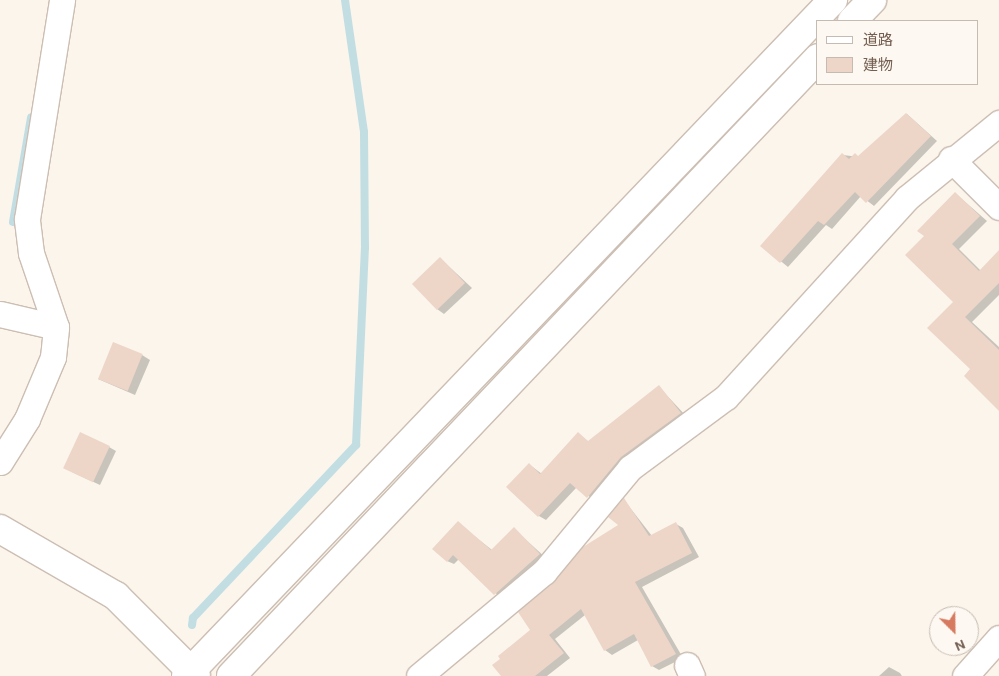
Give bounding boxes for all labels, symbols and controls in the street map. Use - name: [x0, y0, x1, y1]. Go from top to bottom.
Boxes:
- legend: [816, 20, 979, 85]
- text: 道路: [863, 32, 893, 51]
- text: 建物: [863, 57, 893, 76]
- north arrow: [929, 606, 979, 656]
- text: N: [952, 635, 968, 654]

